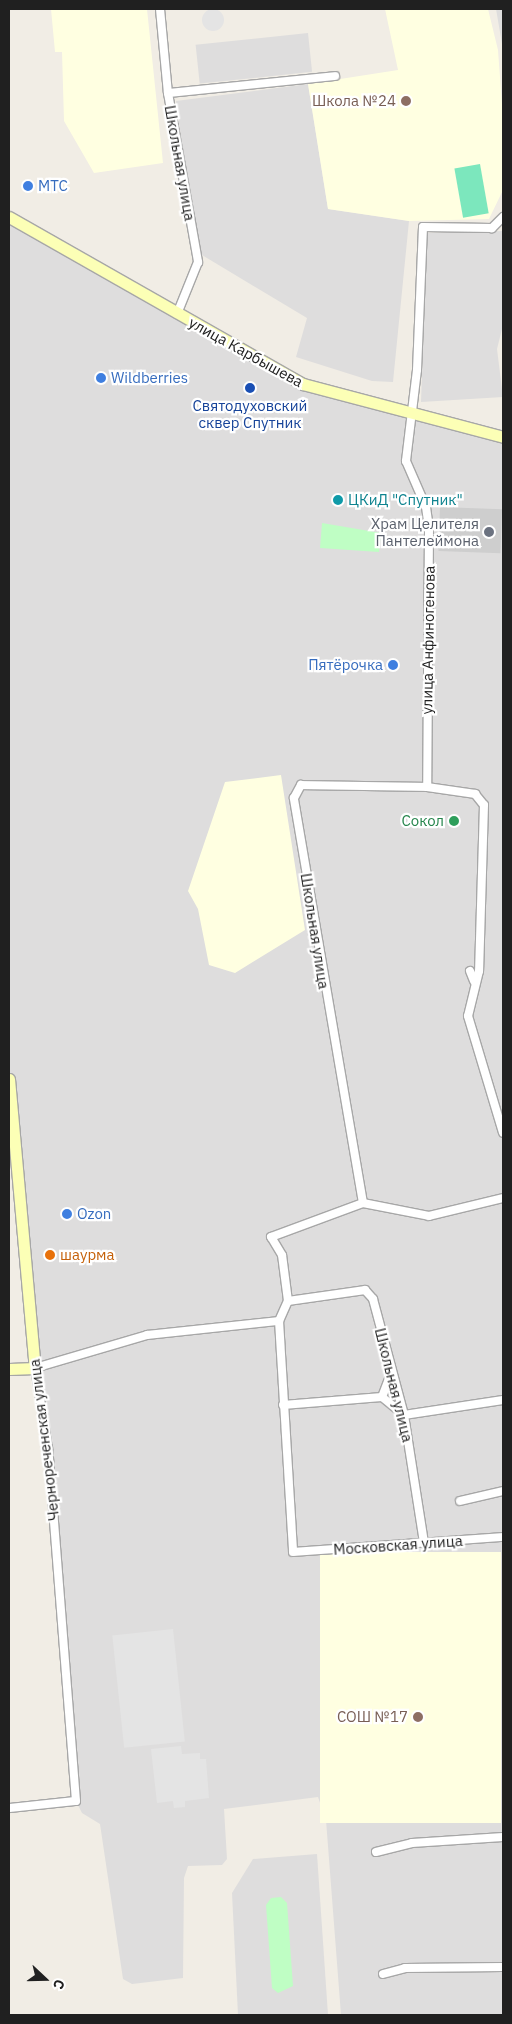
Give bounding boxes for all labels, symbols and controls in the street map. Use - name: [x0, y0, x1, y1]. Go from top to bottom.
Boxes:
- place label: Школа №24: [312, 92, 396, 110]
- marker: Школа №24: [400, 95, 412, 107]
- street label: Школьная улица: [161, 104, 199, 222]
- place label: МТС: [38, 177, 68, 195]
- marker: МТС: [22, 180, 34, 192]
- street label: улица Карбышева: [186, 313, 306, 391]
- place label: Wildberries: [111, 369, 188, 387]
- marker: Wildberries: [95, 372, 107, 384]
- marker: Святодуховский сквер Спутник: [244, 382, 256, 394]
- place label: Святодуховский сквер Спутник: [193, 396, 307, 431]
- place label: ЦКиД "Спутник": [348, 491, 463, 509]
- marker: ЦКиД "Спутник": [332, 494, 344, 506]
- place label: Храм Целителя Пантелеймона: [371, 514, 479, 549]
- marker: Храм Целителя Пантелеймона: [483, 526, 495, 538]
- street label: улица Анфиногенова: [418, 565, 438, 715]
- place label: Пятёрочка: [308, 656, 383, 674]
- marker: Пятёрочка: [387, 659, 399, 671]
- place label: Сокол: [401, 812, 444, 830]
- marker: Сокол: [448, 815, 460, 827]
- street label: Школьная улица: [297, 872, 333, 990]
- place label: Ozon: [77, 1205, 111, 1223]
- marker: Ozon: [61, 1208, 73, 1220]
- place label: шаурма: [60, 1246, 115, 1264]
- marker: шаурма: [44, 1249, 56, 1261]
- street label: Школьная улица: [371, 1326, 417, 1444]
- street label: Чернореченская улица: [25, 1358, 63, 1522]
- street label: Московская улица: [333, 1531, 463, 1559]
- place label: СОШ №17: [337, 1708, 408, 1726]
- marker: СОШ №17: [412, 1711, 424, 1723]
- north arrow: [20, 1954, 70, 2004]
- text: С: [49, 1977, 69, 1992]

